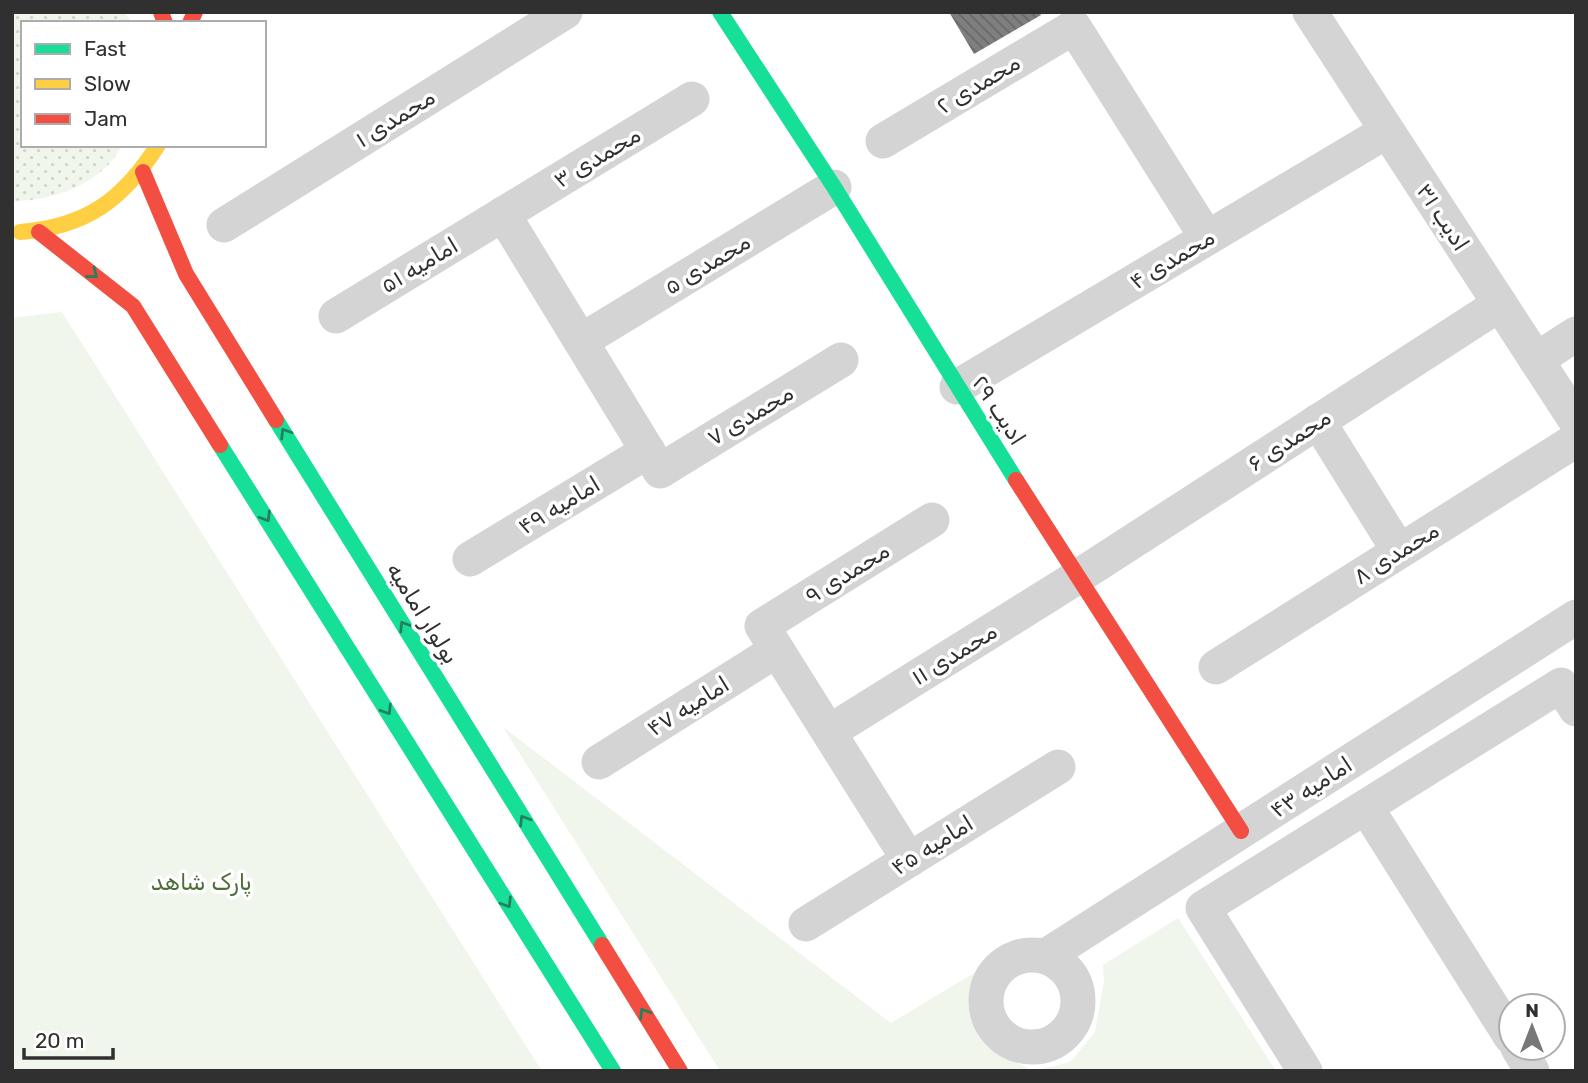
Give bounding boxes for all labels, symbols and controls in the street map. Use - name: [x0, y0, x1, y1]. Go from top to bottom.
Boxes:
- legend: [21, 21, 266, 147]
- text: Fast: [84, 36, 126, 61]
- street label: محمدی ۲: [931, 48, 1025, 120]
- text: Slow: [84, 71, 131, 96]
- street label: محمدی ۱: [350, 83, 440, 153]
- text: Jam: [84, 106, 128, 131]
- street label: محمدی ۳: [549, 120, 645, 194]
- street label: ادیب ۳۱: [1411, 178, 1475, 256]
- street label: محمدی ۴: [1124, 223, 1220, 295]
- street label: محمدی ۵: [659, 227, 755, 301]
- street label: امامیه ۵۱: [375, 231, 463, 299]
- one-way arrow: [85, 266, 97, 279]
- street label: ادیب ۲۹: [966, 370, 1032, 450]
- street label: محمدی ۷: [702, 378, 798, 452]
- street label: محمدی ۶: [1242, 403, 1336, 477]
- one-way arrow: [280, 427, 293, 440]
- street label: امامیه ۴۹: [513, 470, 605, 540]
- one-way arrow: [257, 510, 270, 523]
- street label: محمدی ۸: [1348, 516, 1444, 590]
- street label: محمدی ۹: [799, 536, 895, 610]
- street label: بولوار امامیه: [381, 557, 465, 669]
- street label: محمدی ۱۱: [906, 617, 1002, 691]
- one-way arrow: [400, 621, 413, 634]
- street label: امامیه ۴۷: [642, 670, 734, 742]
- one-way arrow: [378, 703, 391, 716]
- street label: امامیه ۴۳: [1265, 750, 1357, 824]
- street label: امامیه ۴۵: [886, 809, 978, 881]
- one-way arrow: [520, 814, 533, 827]
- park label: پارک شاهد: [150, 868, 252, 898]
- one-way arrow: [499, 895, 512, 908]
- north arrow: [1497, 992, 1567, 1062]
- text: N: [1525, 999, 1539, 1022]
- one-way arrow: [640, 1007, 653, 1020]
- scale bar: [24, 1016, 114, 1060]
- text: 20 m: [35, 1028, 84, 1053]

